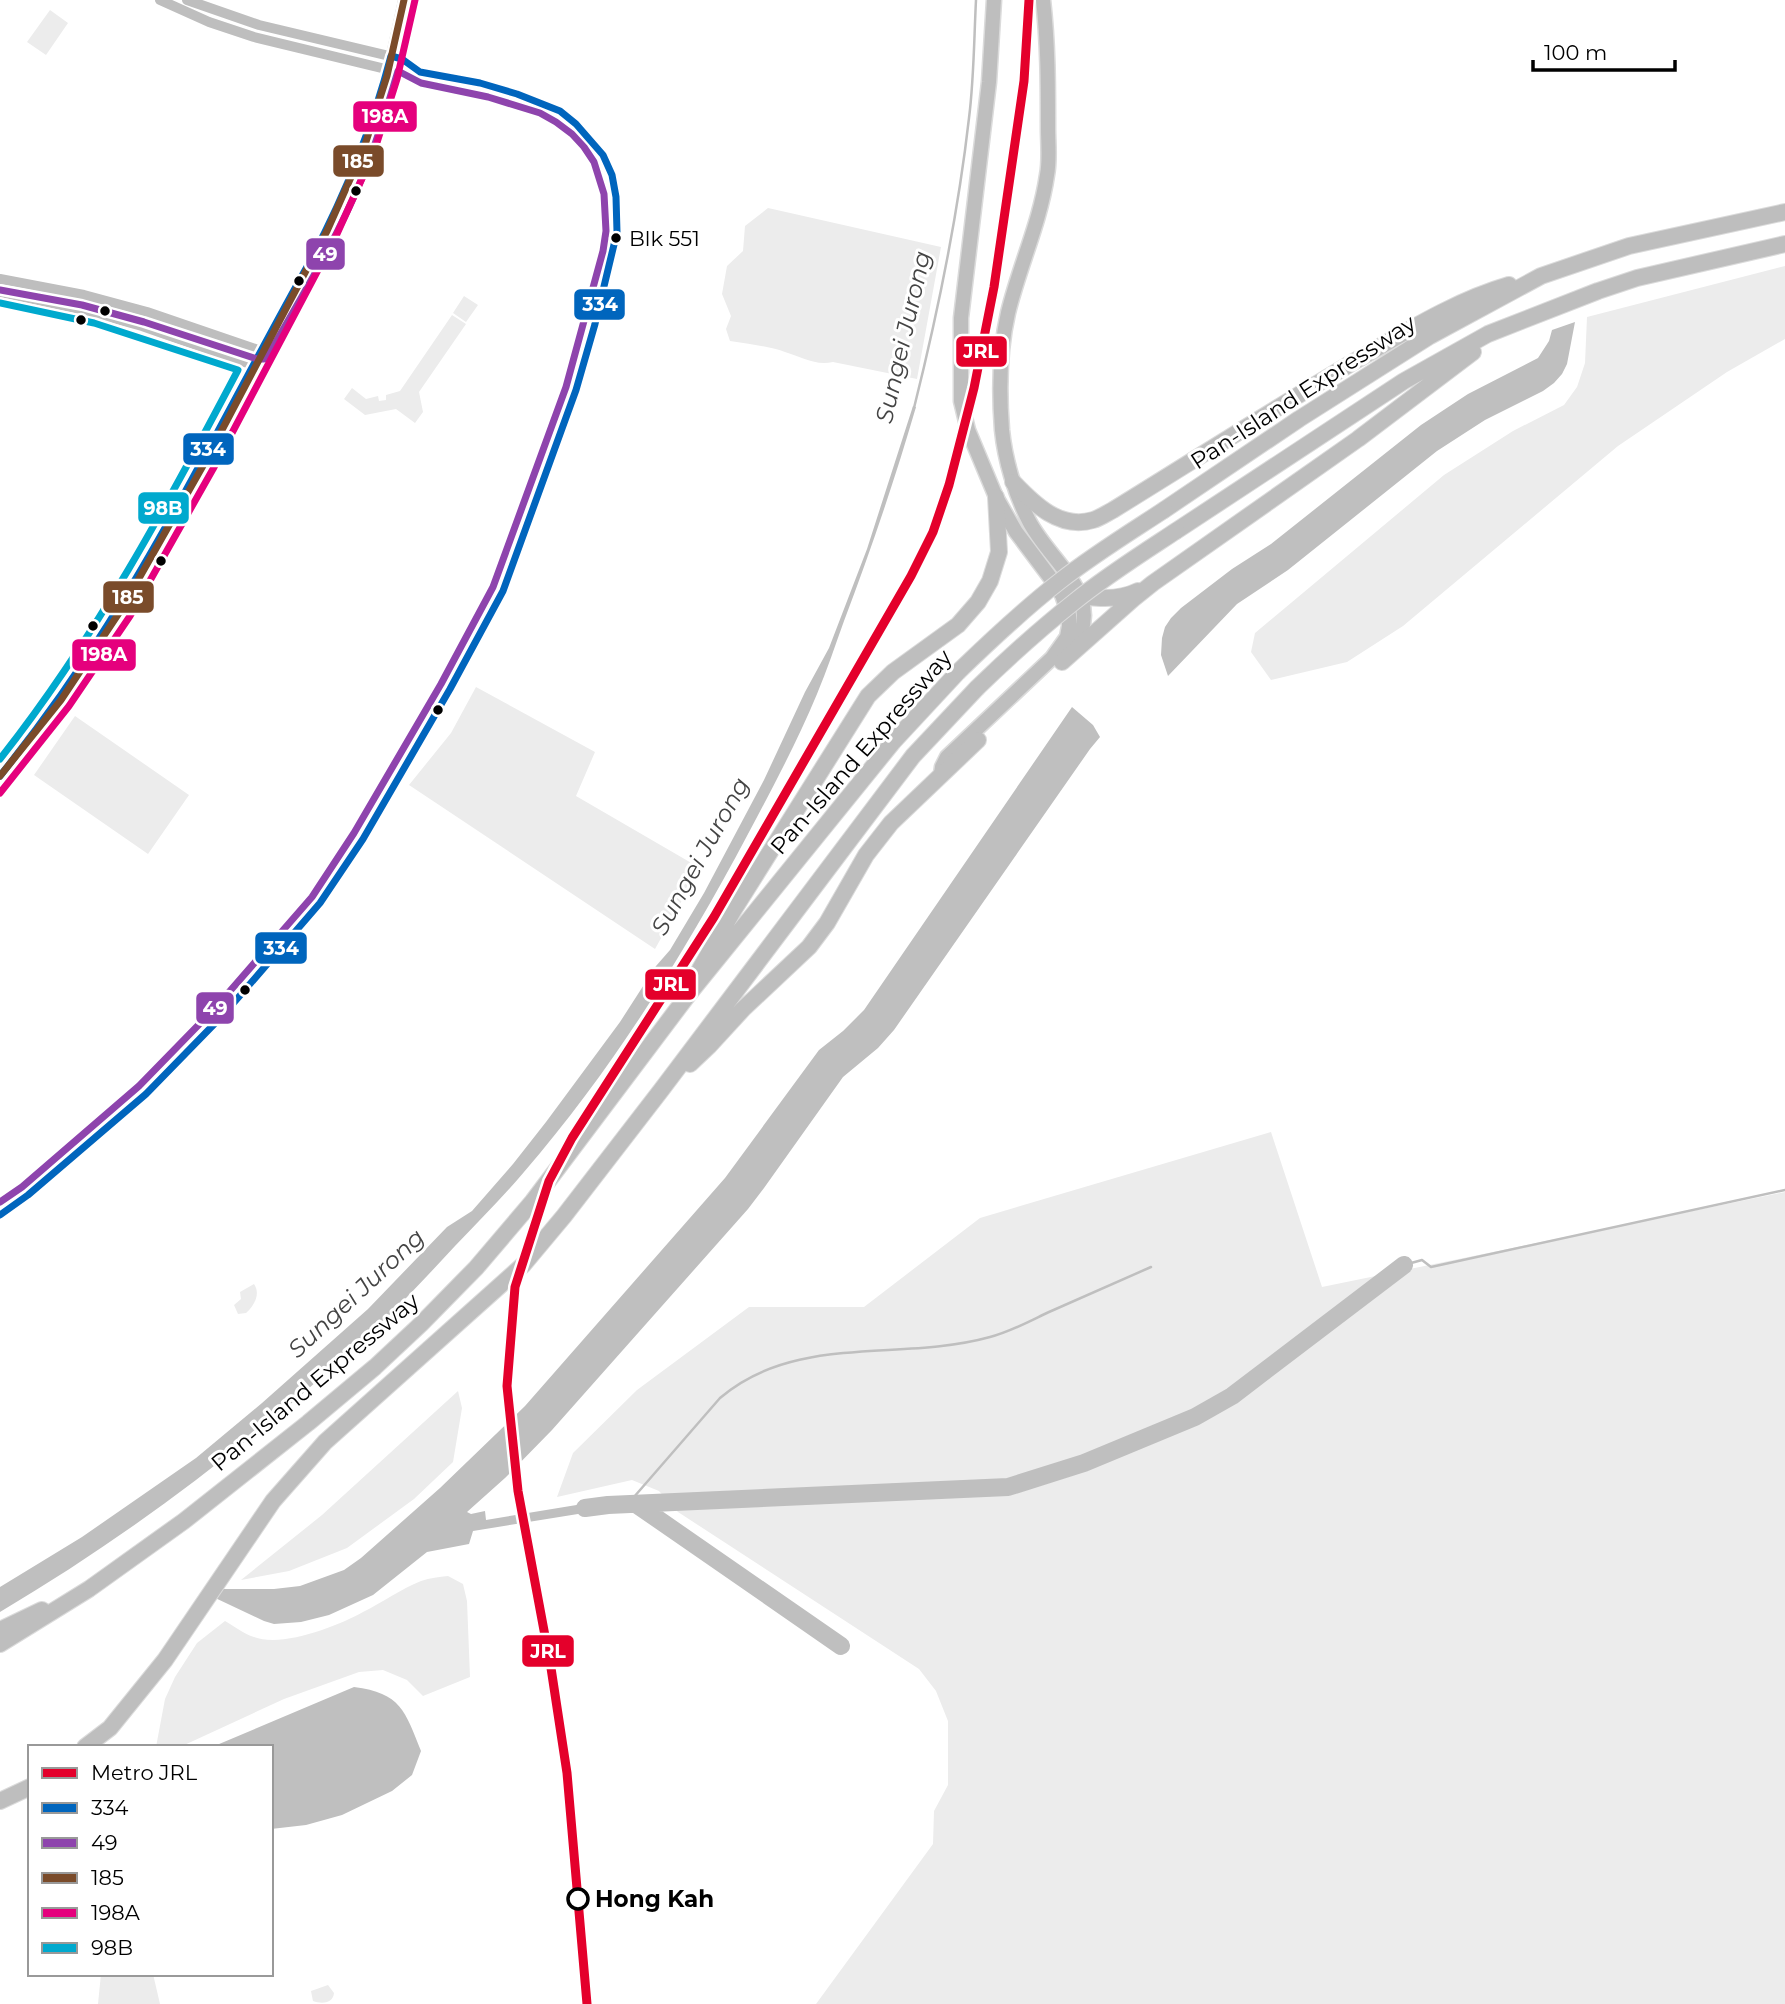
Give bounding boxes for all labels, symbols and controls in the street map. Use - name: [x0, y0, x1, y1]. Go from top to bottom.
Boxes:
- scale bar: [1533, 28, 1675, 72]
- text: 100 m: [1544, 40, 1607, 65]
- line badge: 198A: [352, 100, 418, 133]
- text: 198A: [362, 105, 409, 128]
- line badge: 185: [332, 144, 385, 178]
- text: 185: [342, 150, 374, 173]
- unlabelled marker: [349, 184, 363, 198]
- place label: Blk 551: [629, 226, 700, 251]
- marker: Blk 551: [609, 231, 623, 245]
- line badge: 49: [305, 237, 346, 271]
- text: 49: [312, 243, 338, 266]
- water label: Sungei Jurong: [869, 248, 937, 426]
- unlabelled marker: [292, 274, 306, 288]
- line badge: 334: [573, 288, 626, 321]
- text: 334: [581, 293, 618, 316]
- unlabelled marker: [98, 304, 112, 318]
- street label: Pan-Island Expressway: [1185, 308, 1421, 475]
- unlabelled marker: [74, 313, 88, 327]
- line badge: JRL: [955, 335, 1008, 368]
- text: JRL: [962, 340, 999, 363]
- line badge: 334: [182, 432, 235, 466]
- text: 334: [189, 438, 226, 461]
- line badge: 98B: [137, 491, 190, 525]
- text: 98B: [143, 497, 183, 520]
- unlabelled marker: [154, 554, 168, 568]
- line badge: 185: [102, 580, 155, 614]
- text: 185: [112, 586, 144, 609]
- unlabelled marker: [86, 619, 100, 633]
- line badge: 198A: [71, 638, 137, 672]
- text: 198A: [81, 643, 128, 666]
- street label: Pan-Island Expressway: [764, 643, 958, 860]
- unlabelled marker: [431, 703, 445, 717]
- water label: Sungei Jurong: [645, 772, 755, 940]
- line badge: 334: [254, 931, 308, 965]
- text: 334: [262, 937, 299, 960]
- line badge: JRL: [644, 968, 697, 1001]
- text: JRL: [652, 973, 689, 996]
- unlabelled marker: [238, 983, 252, 997]
- line badge: 49: [195, 991, 235, 1025]
- text: 49: [202, 997, 228, 1020]
- water label: Sungei Jurong: [282, 1222, 430, 1364]
- street label: Pan-Island Expressway: [205, 1287, 425, 1477]
- line badge: JRL: [521, 1634, 575, 1668]
- text: JRL: [529, 1640, 566, 1663]
- legend: [28, 1745, 273, 1976]
- text: Metro JRL: [91, 1760, 198, 1785]
- text: 334: [91, 1795, 129, 1820]
- text: 49: [91, 1830, 118, 1855]
- text: 185: [91, 1865, 124, 1890]
- place label: Hong Kah: [595, 1885, 714, 1913]
- marker: Hong Kah: [567, 1888, 589, 1910]
- text: 198A: [91, 1900, 141, 1925]
- text: 98B: [91, 1935, 133, 1960]

